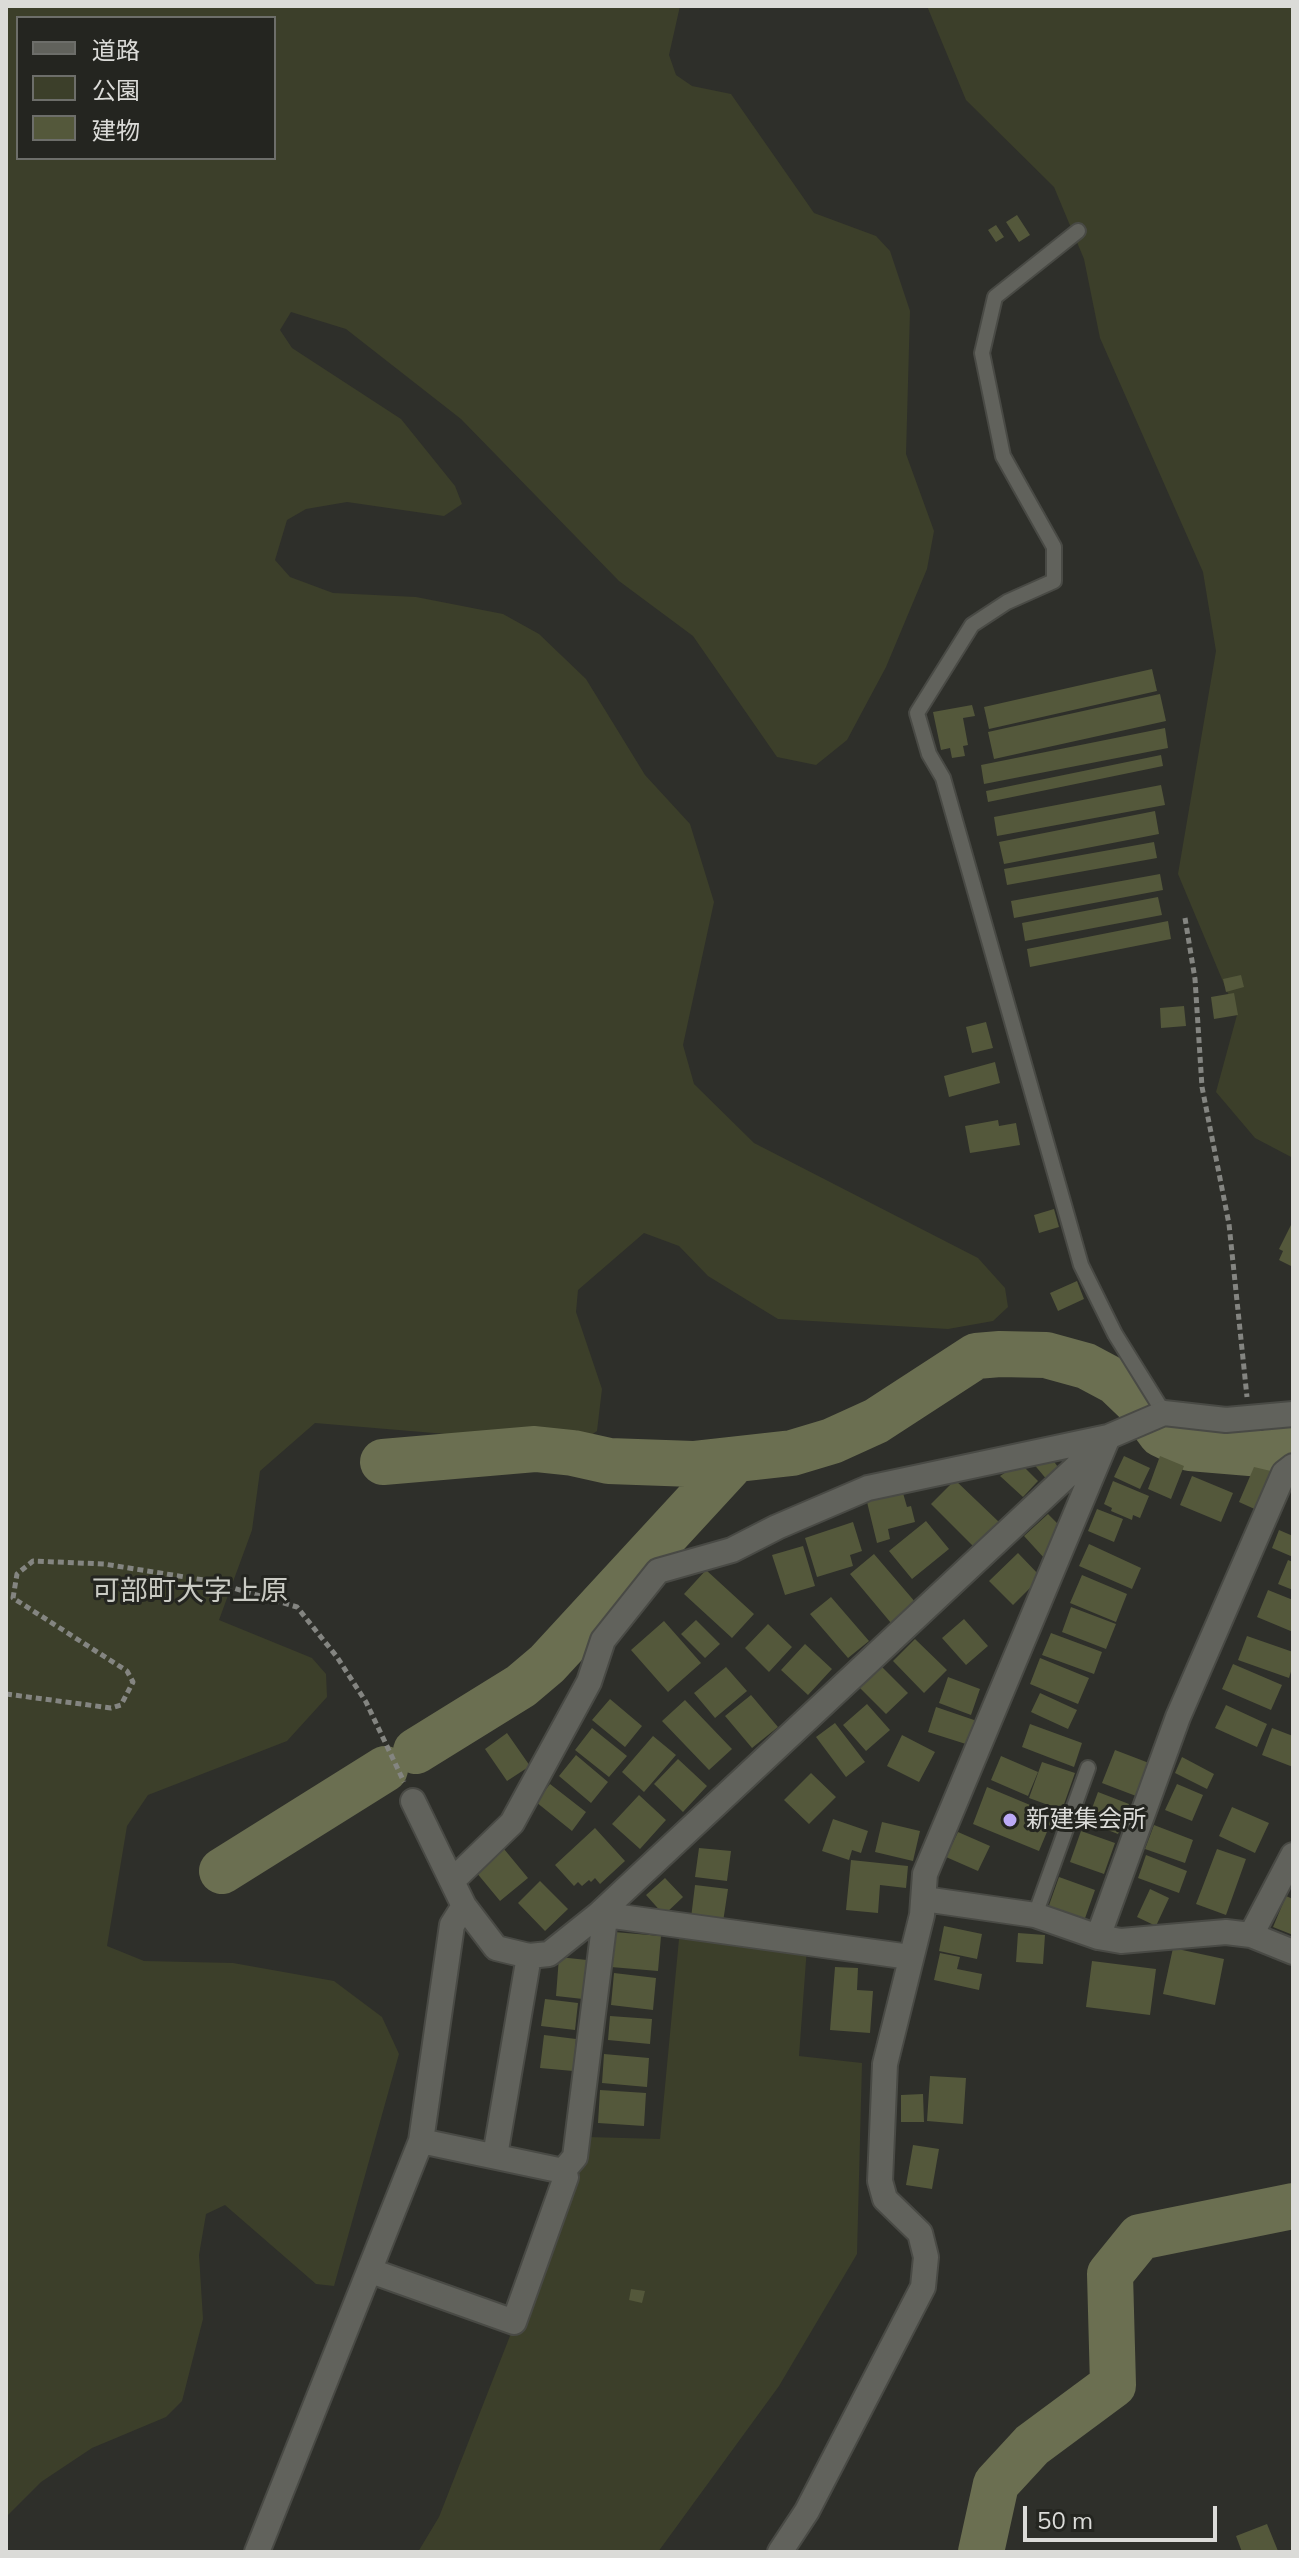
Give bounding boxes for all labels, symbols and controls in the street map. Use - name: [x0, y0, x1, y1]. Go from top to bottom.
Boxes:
- legend: [16, 16, 276, 160]
- text: 道路: [92, 35, 140, 65]
- text: 公園: [92, 75, 140, 105]
- text: 建物: [92, 115, 140, 145]
- district label: 可部町大字上原: [92, 1575, 288, 1609]
- place label: 新建集会所: [1026, 1806, 1146, 1834]
- marker: 新建集会所: [1001, 1811, 1019, 1829]
- scale bar: [1027, 2490, 1221, 2540]
- text: 50 m: [1037, 2505, 1093, 2535]

